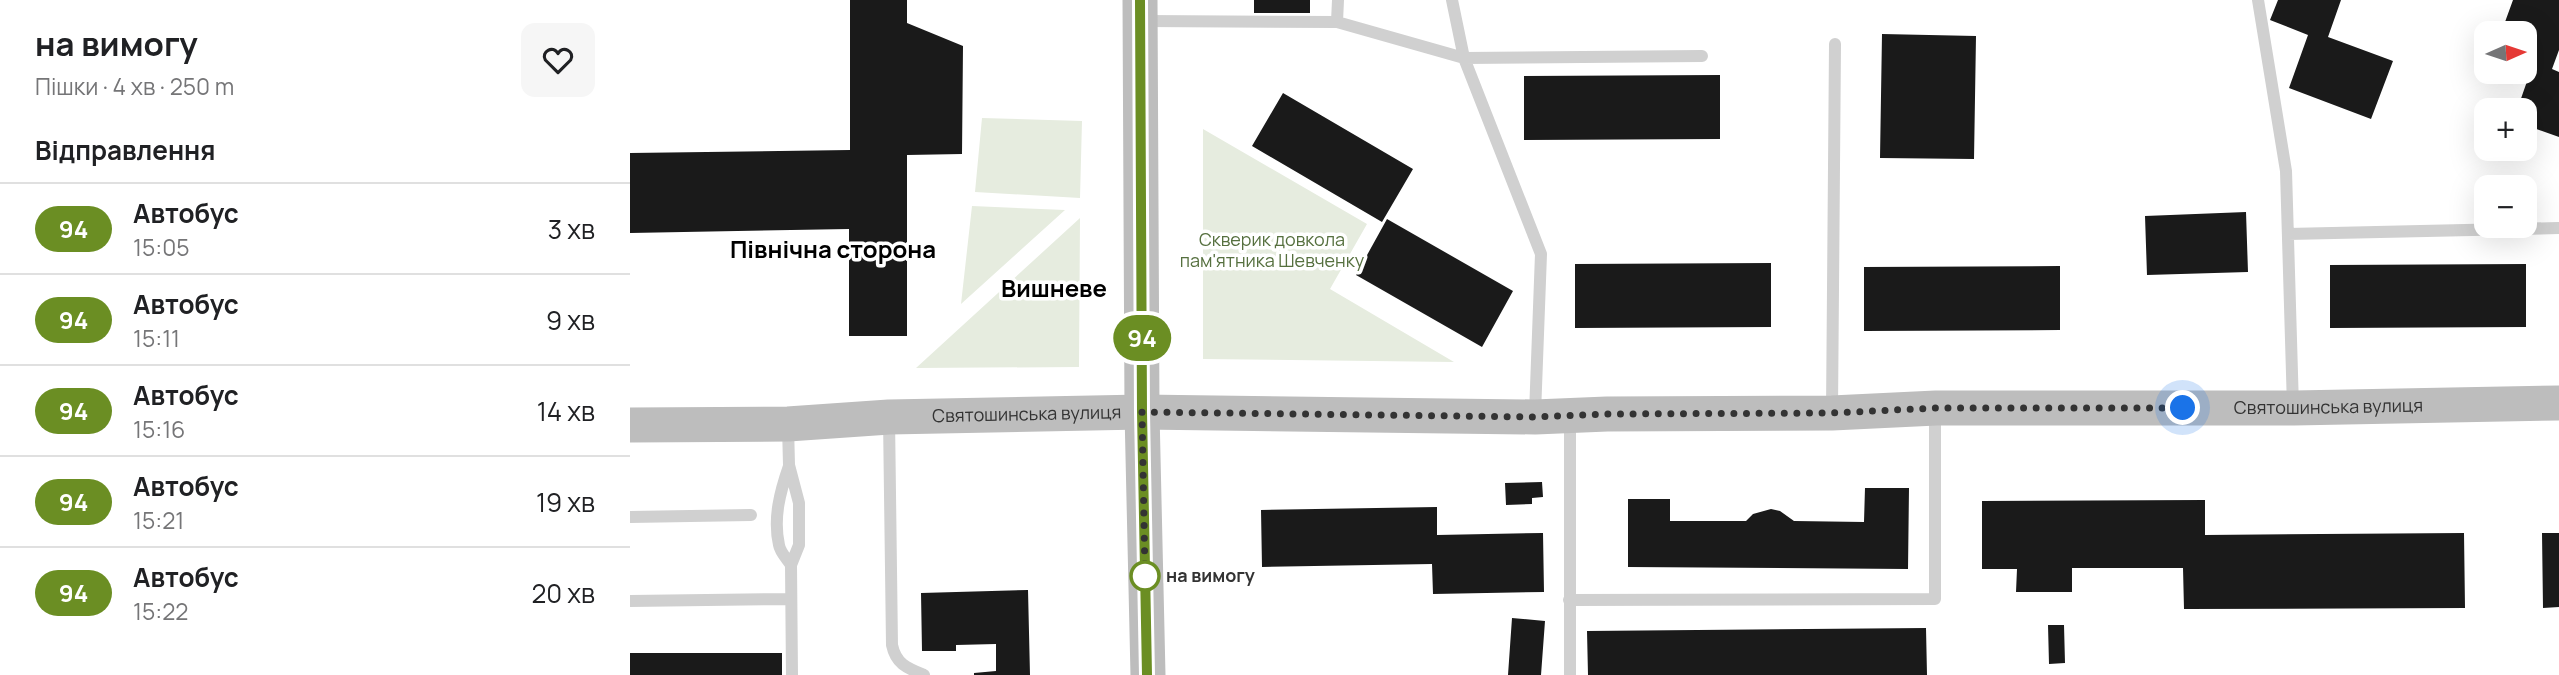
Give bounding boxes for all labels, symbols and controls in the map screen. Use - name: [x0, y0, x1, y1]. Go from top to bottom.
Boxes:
- text: на вимогу: [35, 21, 198, 66]
- north arrow: [2474, 21, 2538, 84]
- map controls: [2474, 21, 2537, 238]
- button: heart: [521, 23, 595, 97]
- text: Пішки · 4 хв · 250 m: [35, 70, 234, 102]
- button: +: [2474, 98, 2537, 161]
- text: Відправлення: [35, 132, 215, 168]
- button: −: [2474, 175, 2537, 238]
- text: Автобус: [133, 195, 239, 231]
- text: 3 хв: [548, 211, 595, 247]
- text: 94: [59, 212, 88, 245]
- park label: Скверик довкола пам'ятника Шевченку: [1180, 227, 1365, 272]
- text: 15:05: [133, 231, 189, 263]
- district label: Північна сторона: [730, 232, 936, 265]
- district label: Вишневе: [1001, 271, 1107, 304]
- text: Автобус: [133, 286, 239, 322]
- text: 9 хв: [546, 302, 595, 338]
- text: 94: [59, 303, 88, 336]
- line badge: 94: [1110, 315, 1174, 361]
- text: 94: [1127, 321, 1157, 354]
- text: 15:11: [133, 322, 180, 354]
- text: Автобус: [133, 377, 239, 413]
- your location: [2165, 390, 2200, 425]
- text: 14 хв: [537, 393, 595, 429]
- street label: Святошинська вулиця: [2234, 393, 2423, 419]
- text: 94: [59, 394, 88, 427]
- street label: Святошинська вулиця: [932, 399, 1122, 427]
- text: 15:16: [133, 413, 185, 445]
- text: Автобус: [133, 468, 239, 504]
- text: 19 хв: [536, 484, 595, 520]
- text: 94: [59, 485, 88, 518]
- text: 15:21: [133, 504, 184, 536]
- text: Автобус: [133, 559, 239, 595]
- marker: на вимогу: [1130, 561, 1160, 591]
- place label: на вимогу: [1166, 563, 1255, 587]
- text: 20 хв: [531, 575, 595, 611]
- text: 94: [59, 576, 88, 609]
- text: 15:22: [133, 595, 188, 627]

